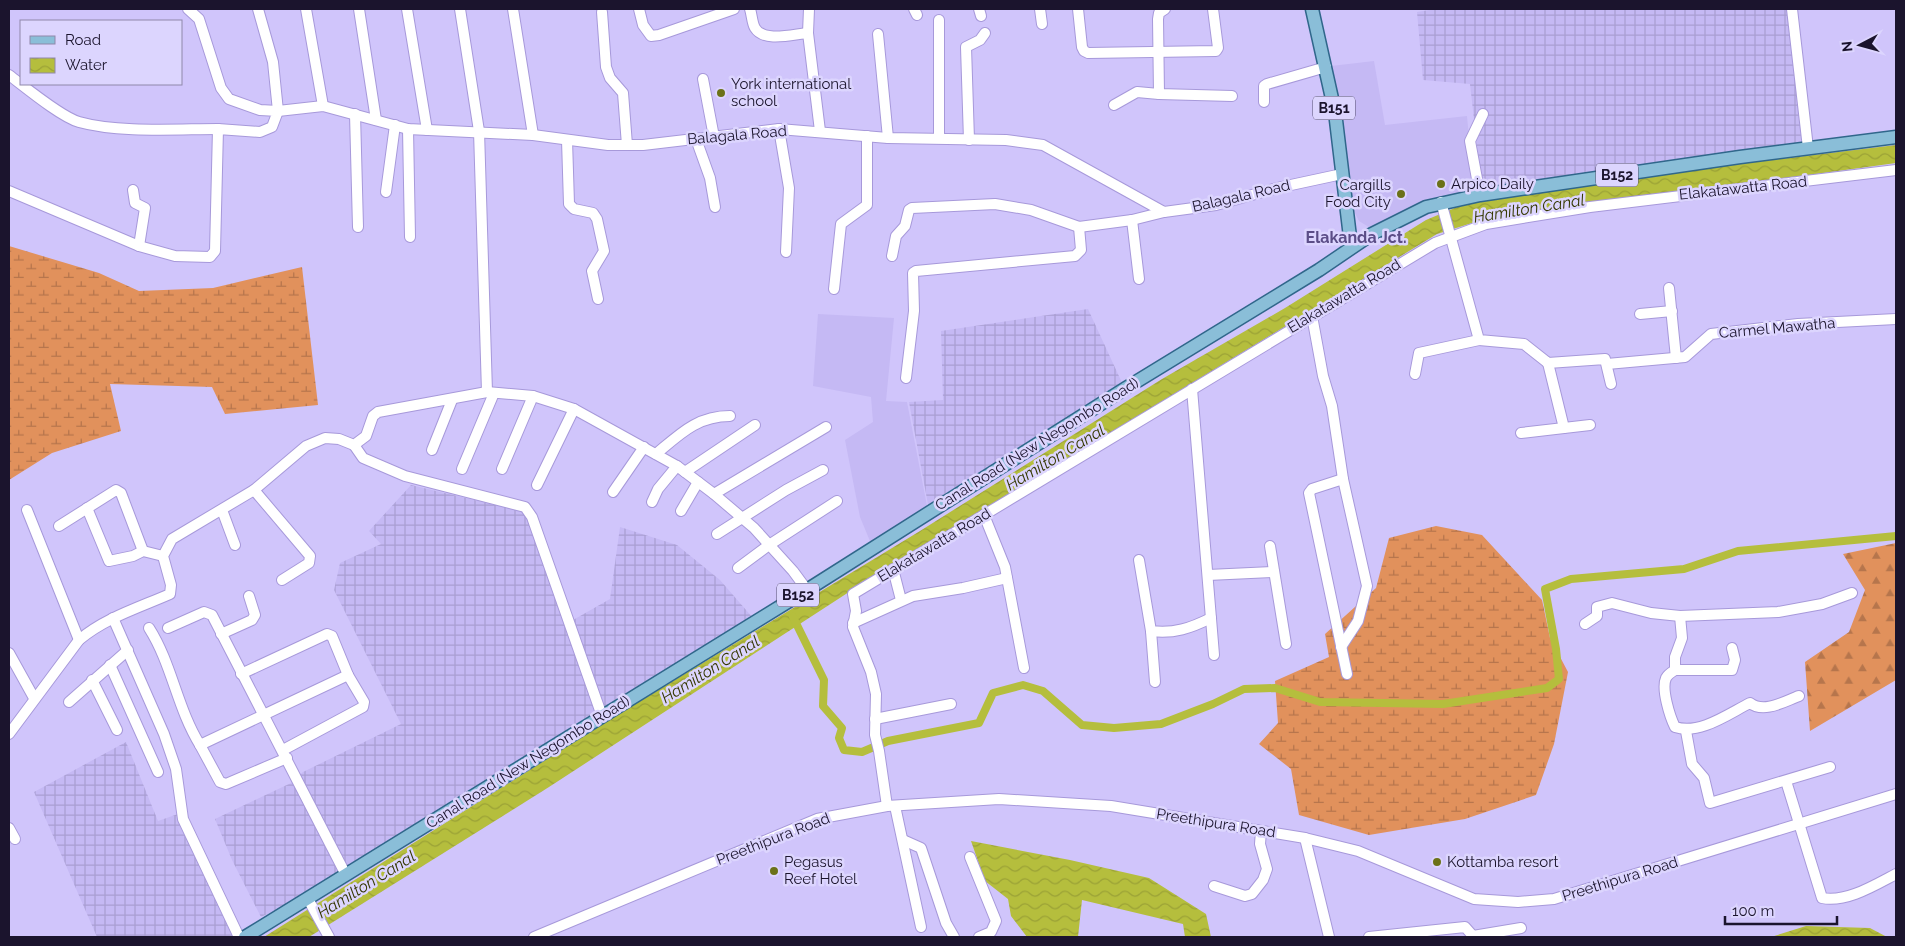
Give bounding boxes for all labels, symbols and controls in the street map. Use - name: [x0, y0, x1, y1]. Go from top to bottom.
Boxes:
- legend: [20, 20, 182, 85]
- north arrow: [1835, 20, 1885, 70]
- text: Road: [65, 31, 101, 49]
- text: N: [1839, 40, 1856, 53]
- text: Water: [65, 56, 108, 74]
- place label: York international school: [731, 75, 852, 110]
- marker: York international school: [715, 87, 727, 99]
- road number: B151: [1313, 96, 1355, 120]
- street label: Balagala Road: [686, 122, 788, 148]
- road number: B152: [1596, 164, 1638, 186]
- street label: Elakatawatta Road: [1678, 172, 1808, 204]
- place label: Arpico Daily: [1451, 175, 1534, 193]
- street label: Balagala Road: [1190, 176, 1292, 216]
- place label: Cargills Food City: [1325, 176, 1391, 211]
- marker: Arpico Daily: [1435, 178, 1447, 190]
- marker: Cargills Food City: [1395, 188, 1407, 200]
- water label: Hamilton Canal: [1472, 190, 1586, 227]
- district label: Elakanda Jct.: [1306, 228, 1406, 247]
- street label: Elakatawatta Road: [1284, 255, 1404, 337]
- street label: Carmel Mawatha: [1718, 314, 1836, 342]
- street label: Canal Road (New Negombo Road): [932, 374, 1142, 514]
- water label: Hamilton Canal: [1002, 420, 1108, 494]
- street label: Elakatawatta Road: [874, 504, 994, 586]
- road number: B152: [777, 584, 819, 606]
- water label: Hamilton Canal: [658, 632, 763, 707]
- street label: Canal Road (New Negombo Road): [423, 692, 633, 832]
- street label: Preethipura Road: [1155, 805, 1277, 841]
- street label: Preethipura Road: [714, 809, 832, 869]
- water label: Hamilton Canal: [314, 847, 419, 922]
- place label: Pegasus Reef Hotel: [784, 853, 858, 888]
- place label: Kottamba resort: [1447, 853, 1559, 871]
- street label: Preethipura Road: [1560, 853, 1680, 905]
- marker: Kottamba resort: [1431, 856, 1443, 868]
- marker: Pegasus Reef Hotel: [768, 865, 780, 877]
- scale bar: [1725, 894, 1838, 926]
- text: 100 m: [1732, 902, 1774, 920]

